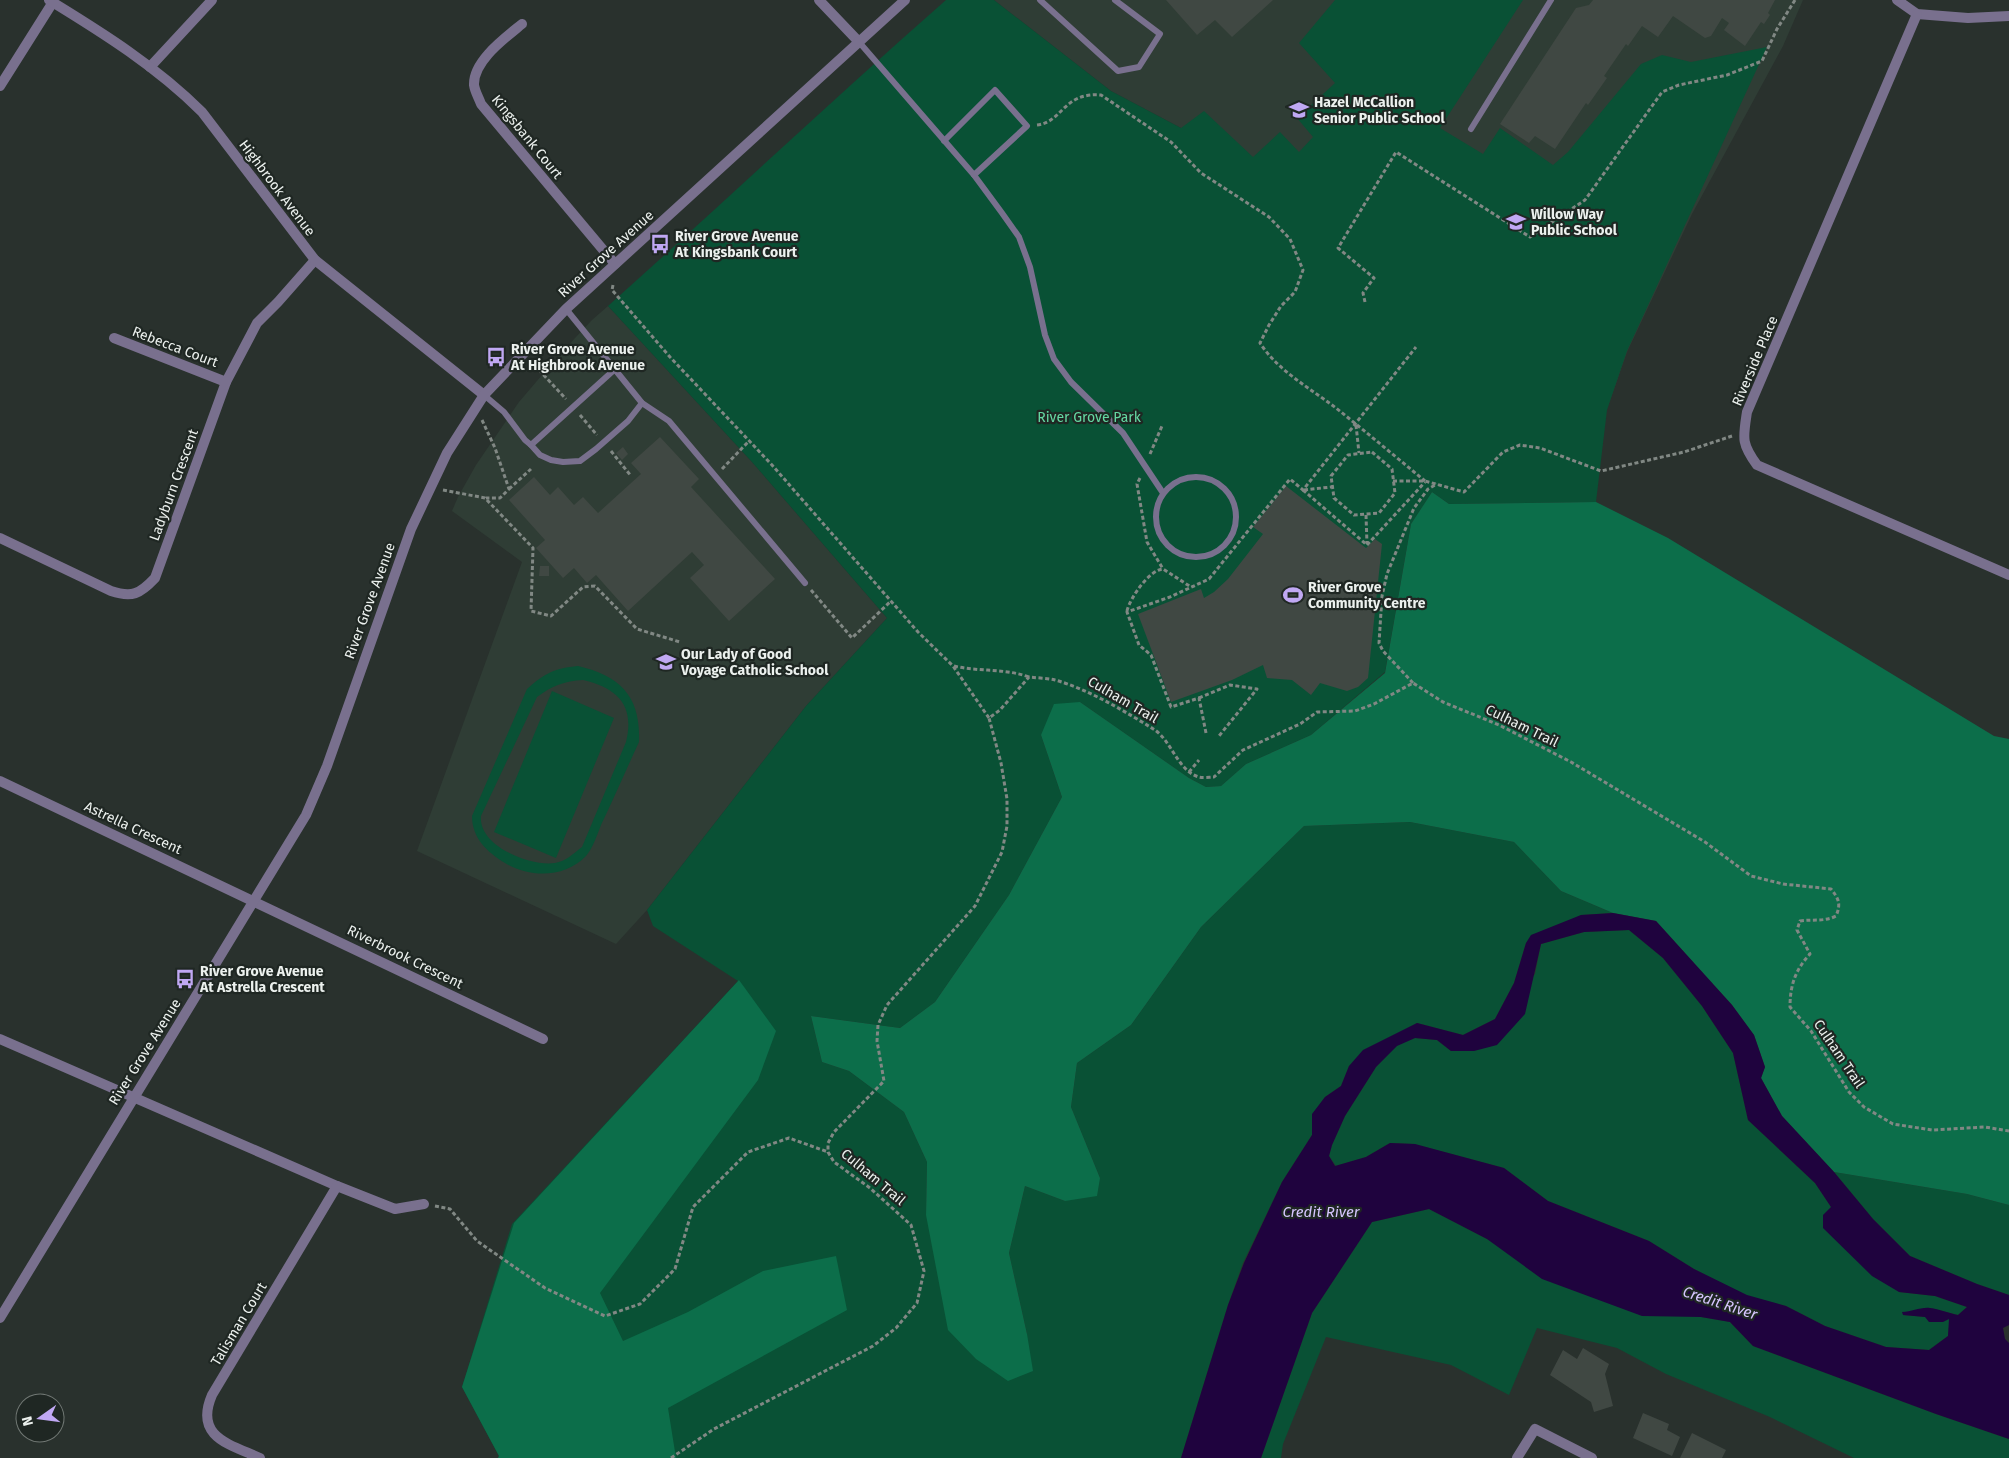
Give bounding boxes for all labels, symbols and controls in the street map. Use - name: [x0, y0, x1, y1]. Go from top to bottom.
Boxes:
- street label: Kingsbank Court: [488, 91, 567, 183]
- place label: Hazel McCallion Senior Public School: [1314, 94, 1446, 127]
- school or university icon: Hazel McCallion Senior Public School: [1288, 99, 1310, 121]
- street label: Highbrook Avenue: [235, 137, 319, 239]
- place label: Willow Way Public School: [1531, 206, 1618, 239]
- street label: River Grove Avenue: [555, 207, 657, 301]
- school or university icon: Willow Way Public School: [1505, 211, 1527, 233]
- place label: River Grove Avenue At Kingsbank Court: [674, 228, 799, 261]
- bus stop icon: River Grove Avenue At Kingsbank Court: [649, 233, 671, 255]
- street label: Riverside Place: [1728, 314, 1782, 408]
- street label: Rebecca Court: [130, 323, 221, 371]
- place label: River Grove Avenue At Highbrook Avenue: [510, 341, 645, 374]
- bus stop icon: River Grove Avenue At Highbrook Avenue: [485, 346, 507, 368]
- park label: River Grove Park: [1037, 409, 1142, 426]
- street label: Ladyburn Crescent: [146, 426, 202, 543]
- street label: River Grove Avenue: [341, 540, 399, 662]
- place label: River Grove Community Centre: [1308, 579, 1426, 612]
- sports icon: River Grove Community Centre: [1282, 584, 1304, 606]
- place label: Our Lady of Good Voyage Catholic School: [680, 646, 829, 679]
- school or university icon: Our Lady of Good Voyage Catholic School: [655, 651, 677, 673]
- street label: Culham Trail: [1085, 673, 1161, 727]
- street label: Culham Trail: [1483, 701, 1561, 751]
- street label: Astrella Crescent: [81, 798, 185, 858]
- street label: Riverbrook Crescent: [344, 922, 467, 993]
- place label: River Grove Avenue At Astrella Crescent: [199, 963, 325, 996]
- bus stop icon: River Grove Avenue At Astrella Crescent: [174, 968, 196, 990]
- street label: River Grove Avenue: [105, 996, 185, 1108]
- street label: Culham Trail: [1810, 1017, 1868, 1091]
- street label: Culham Trail: [837, 1145, 909, 1209]
- water label: Credit River: [1282, 1203, 1361, 1221]
- street label: Talisman Court: [207, 1278, 271, 1369]
- water label: Credit River: [1681, 1283, 1761, 1324]
- north arrow: [15, 1393, 65, 1443]
- text: N: [18, 1414, 37, 1428]

